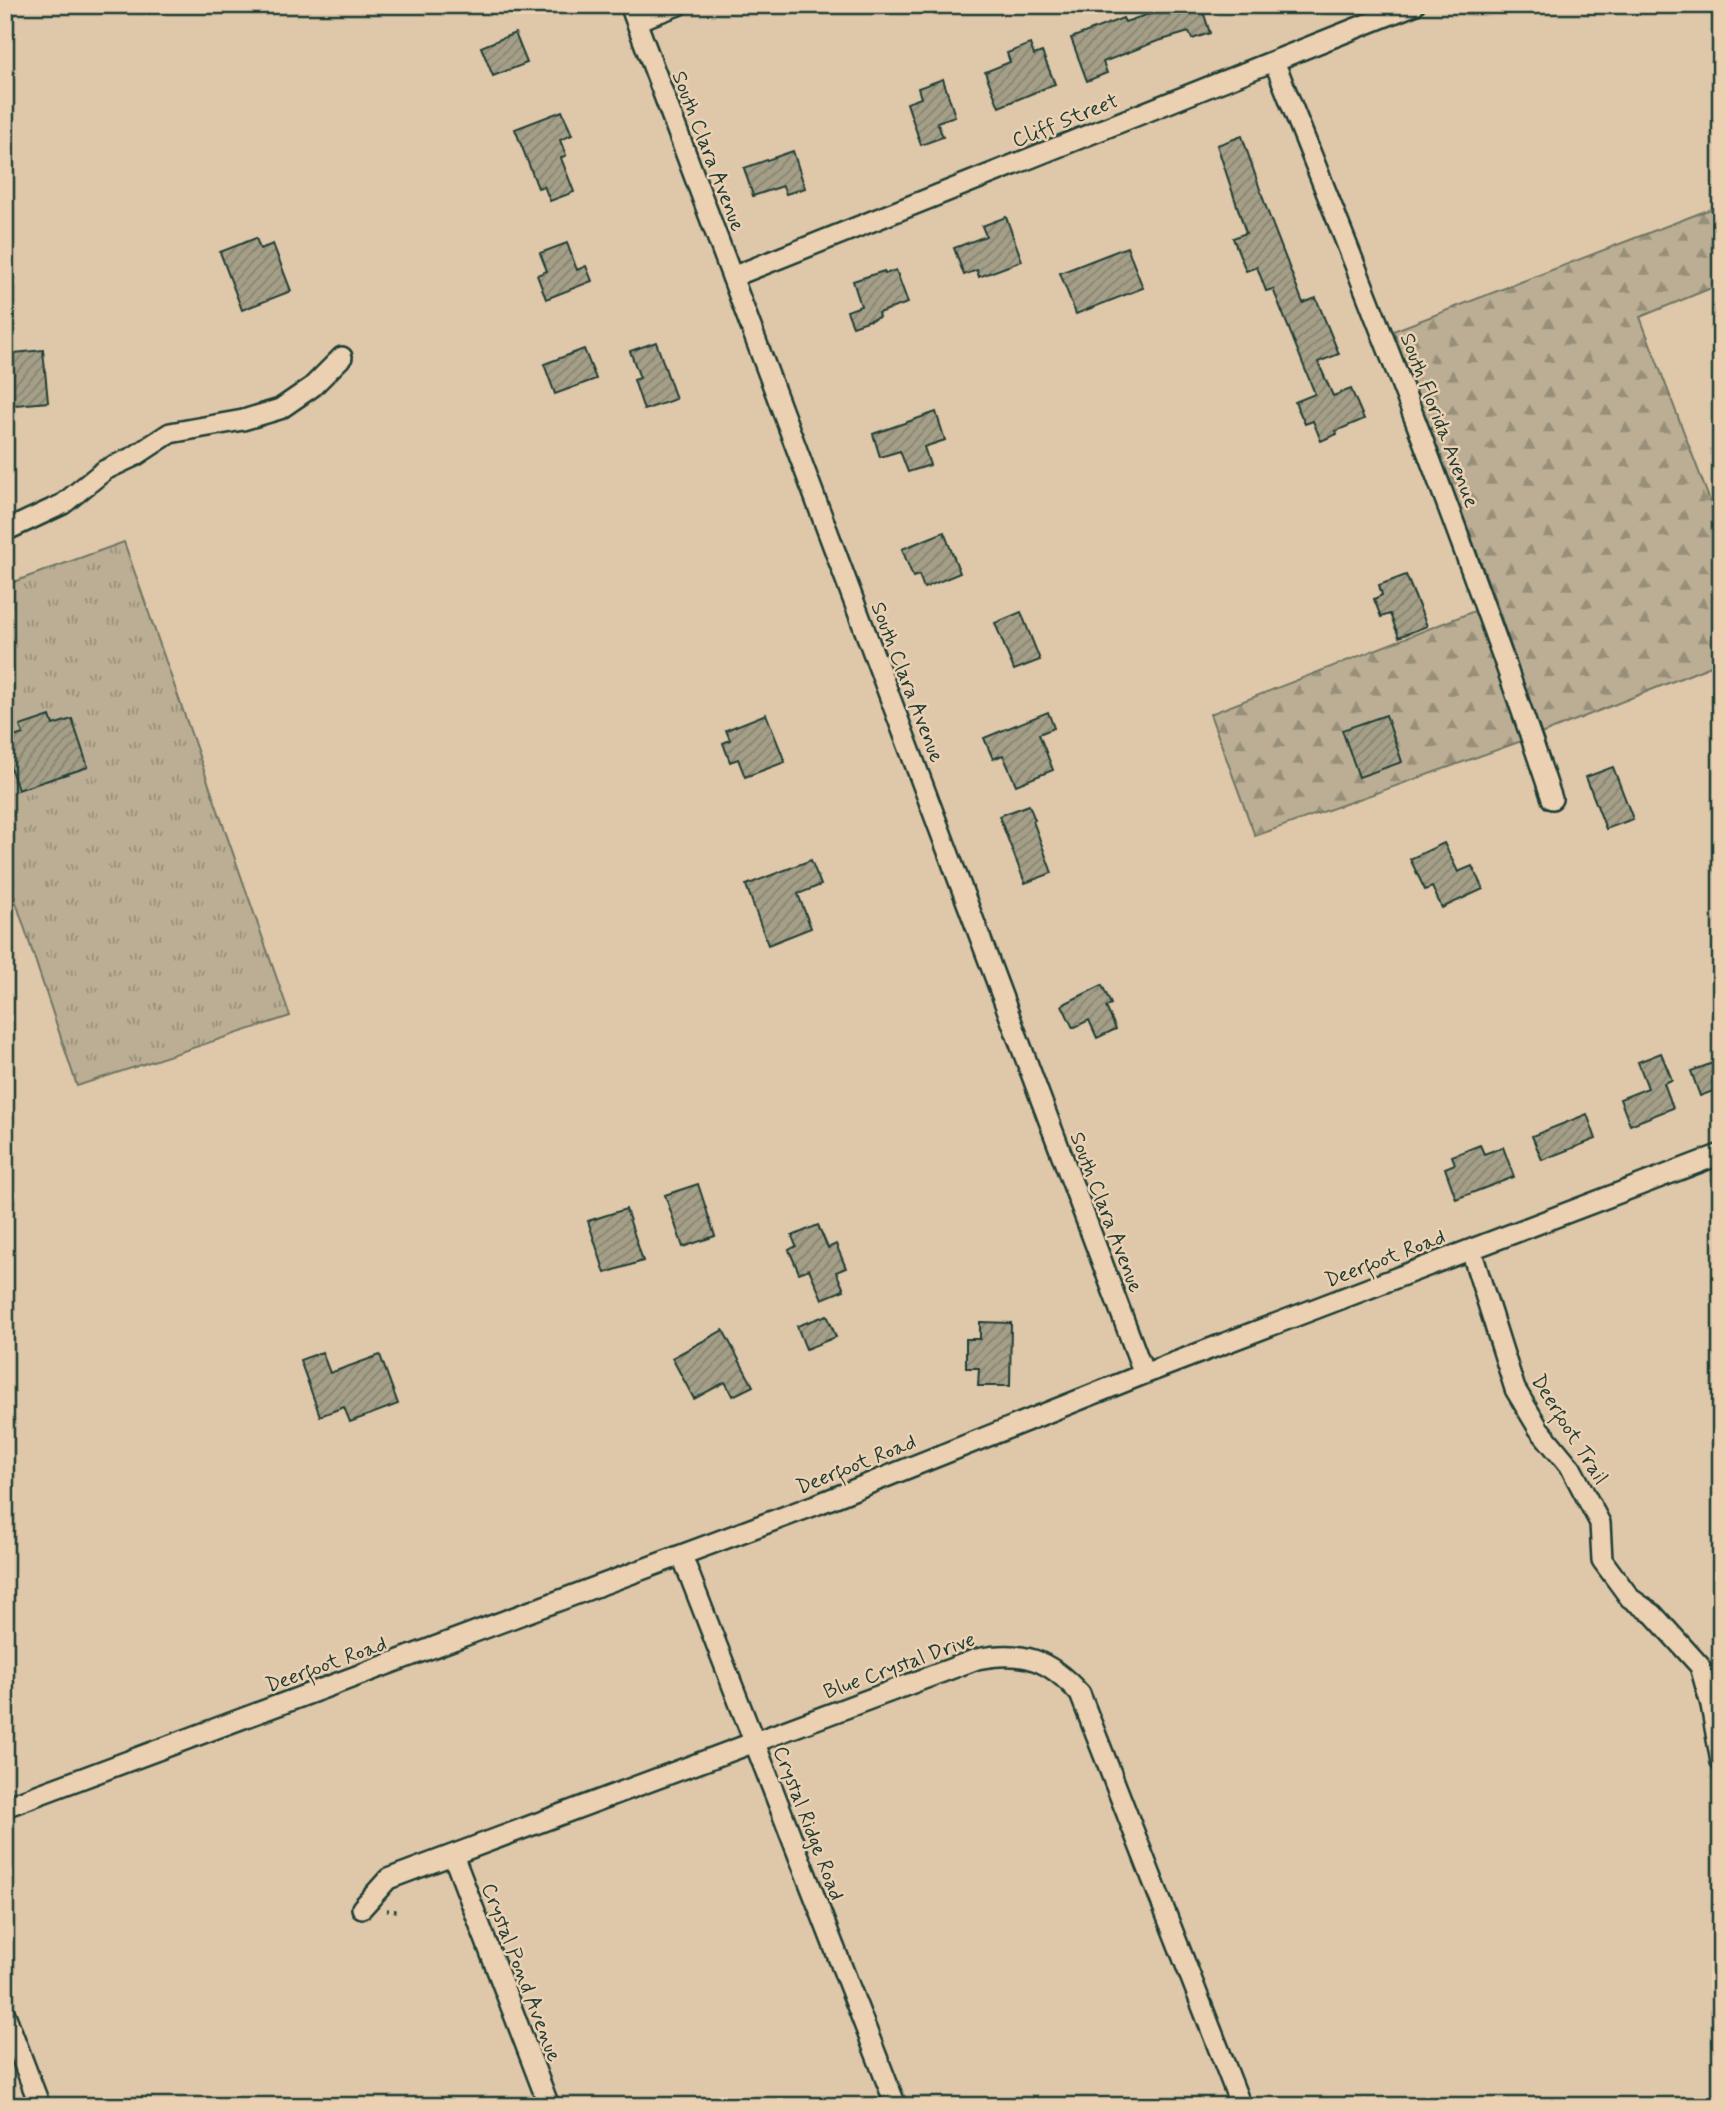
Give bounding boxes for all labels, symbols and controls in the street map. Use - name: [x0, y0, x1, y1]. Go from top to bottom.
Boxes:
- street label: South Clara Avenue: [665, 67, 752, 236]
- street label: Cliff Street: [1008, 87, 1123, 155]
- street label: South Florida Avenue: [1393, 329, 1485, 512]
- street label: South Clara Avenue: [864, 598, 951, 767]
- street label: South Clara Avenue: [1063, 1128, 1150, 1297]
- street label: Deerfoot Road: [1321, 1223, 1450, 1297]
- street label: Deerfoot Trail: [1522, 1369, 1614, 1491]
- street label: Deerfoot Road: [792, 1428, 921, 1504]
- street label: Blue Crystal Drive: [820, 1626, 979, 1706]
- street label: Deerfoot Road: [262, 1630, 391, 1702]
- street label: Crystal Ridge Road: [766, 1742, 850, 1905]
- street label: Crystal Pond Avenue: [474, 1879, 568, 2066]

